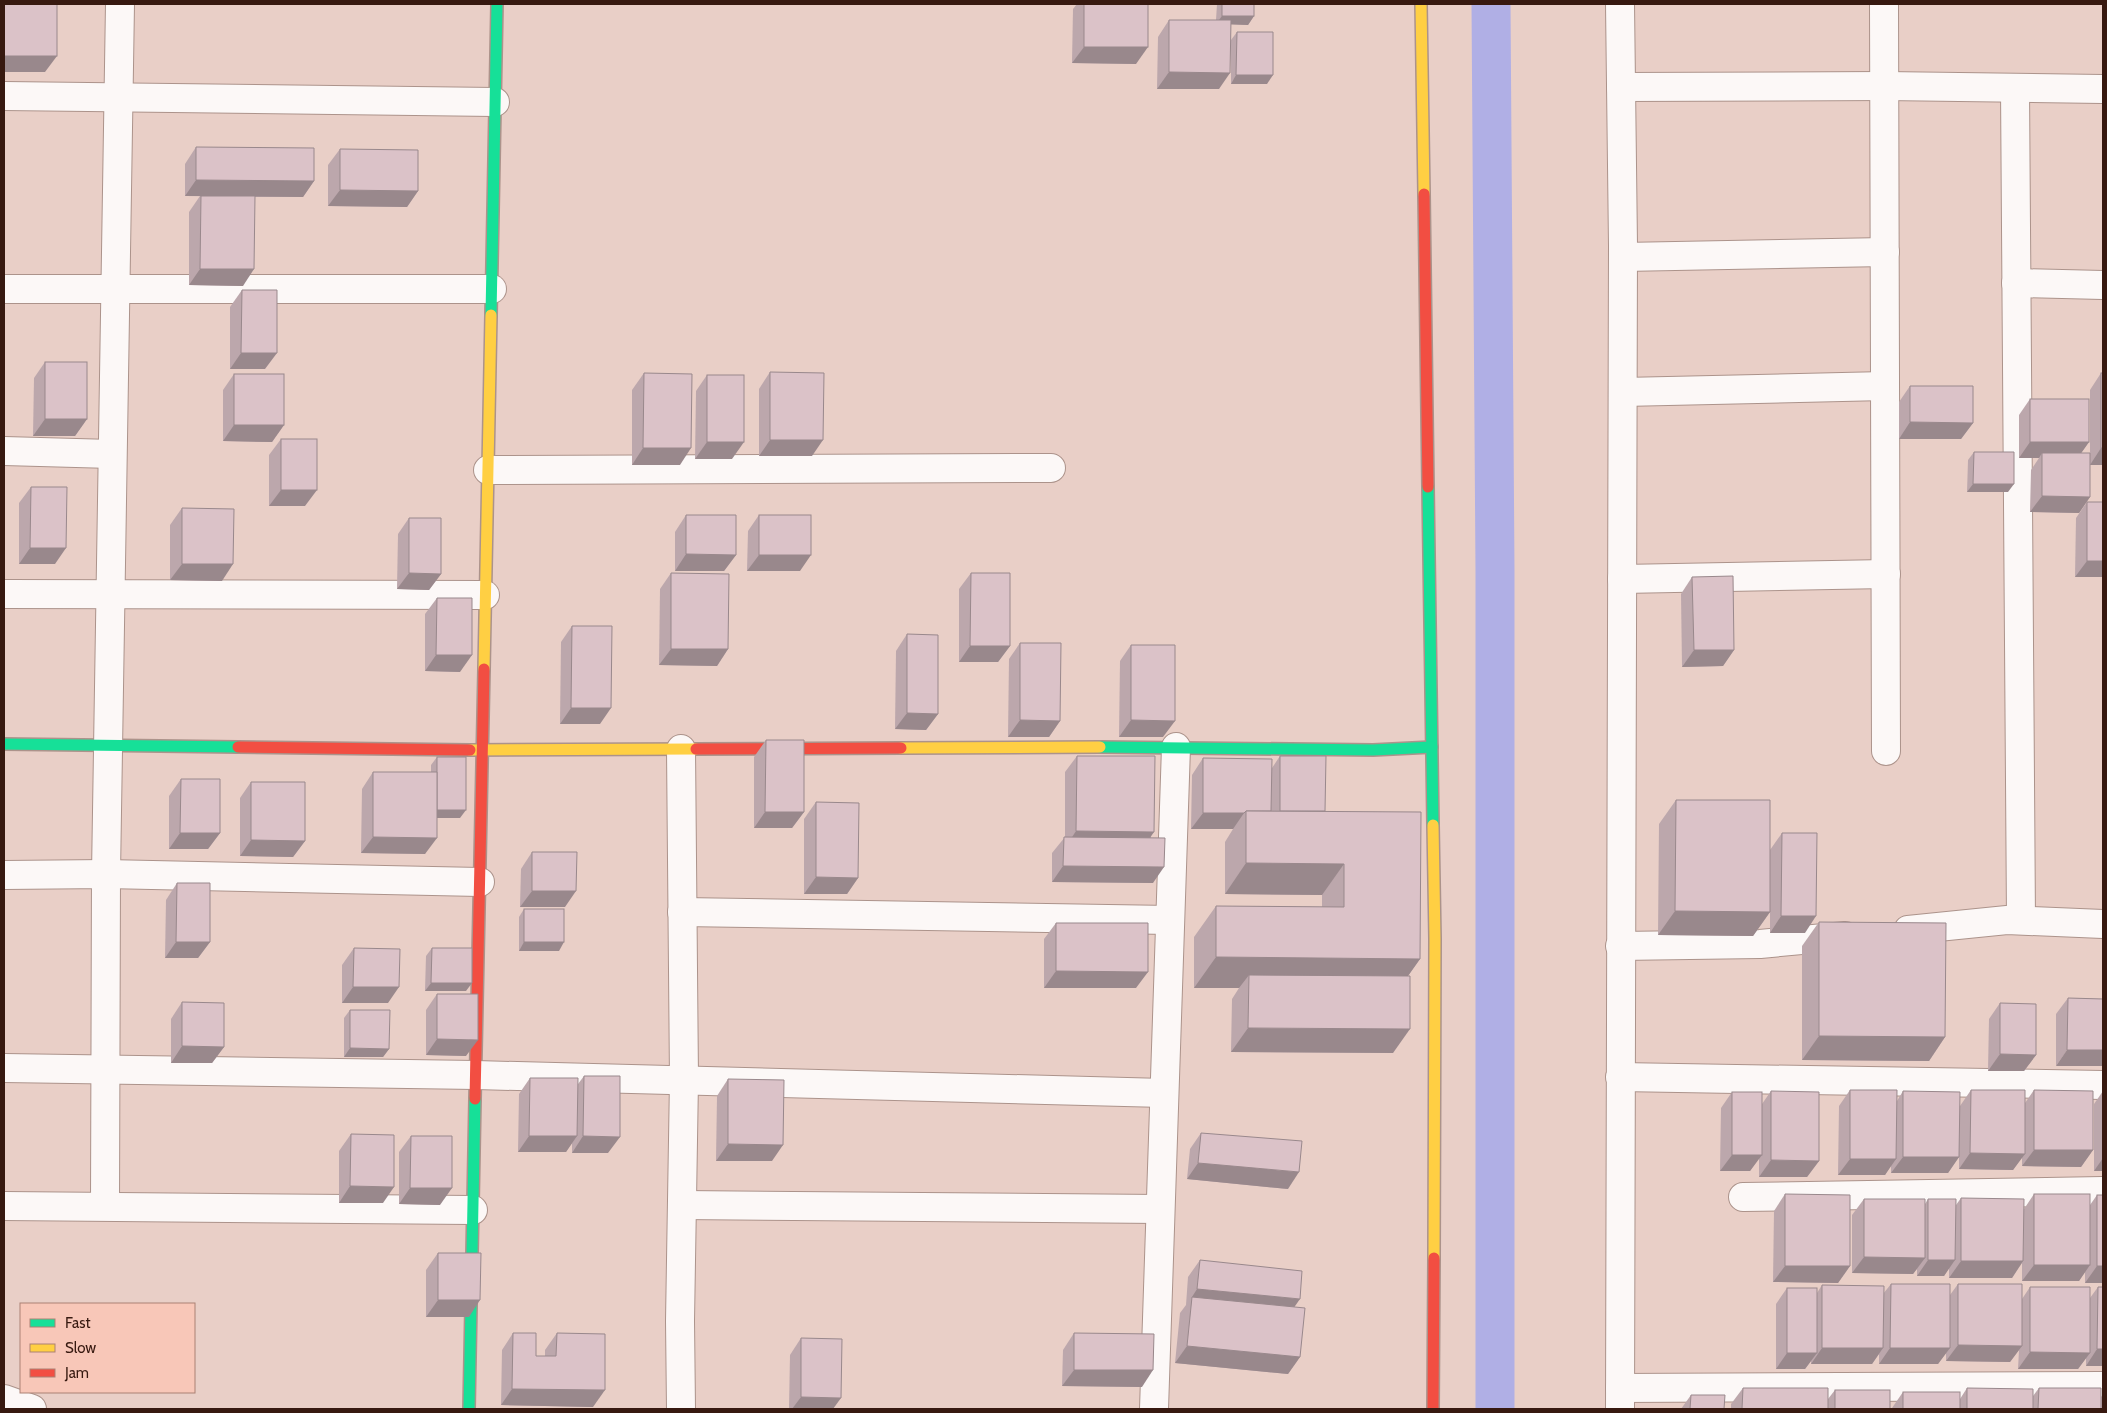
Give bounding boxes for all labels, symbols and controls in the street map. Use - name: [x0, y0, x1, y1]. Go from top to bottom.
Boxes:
- legend: [20, 1303, 195, 1393]
- text: Fast: [65, 1314, 90, 1332]
- text: Slow: [65, 1339, 96, 1357]
- text: Jam: [64, 1364, 89, 1382]

